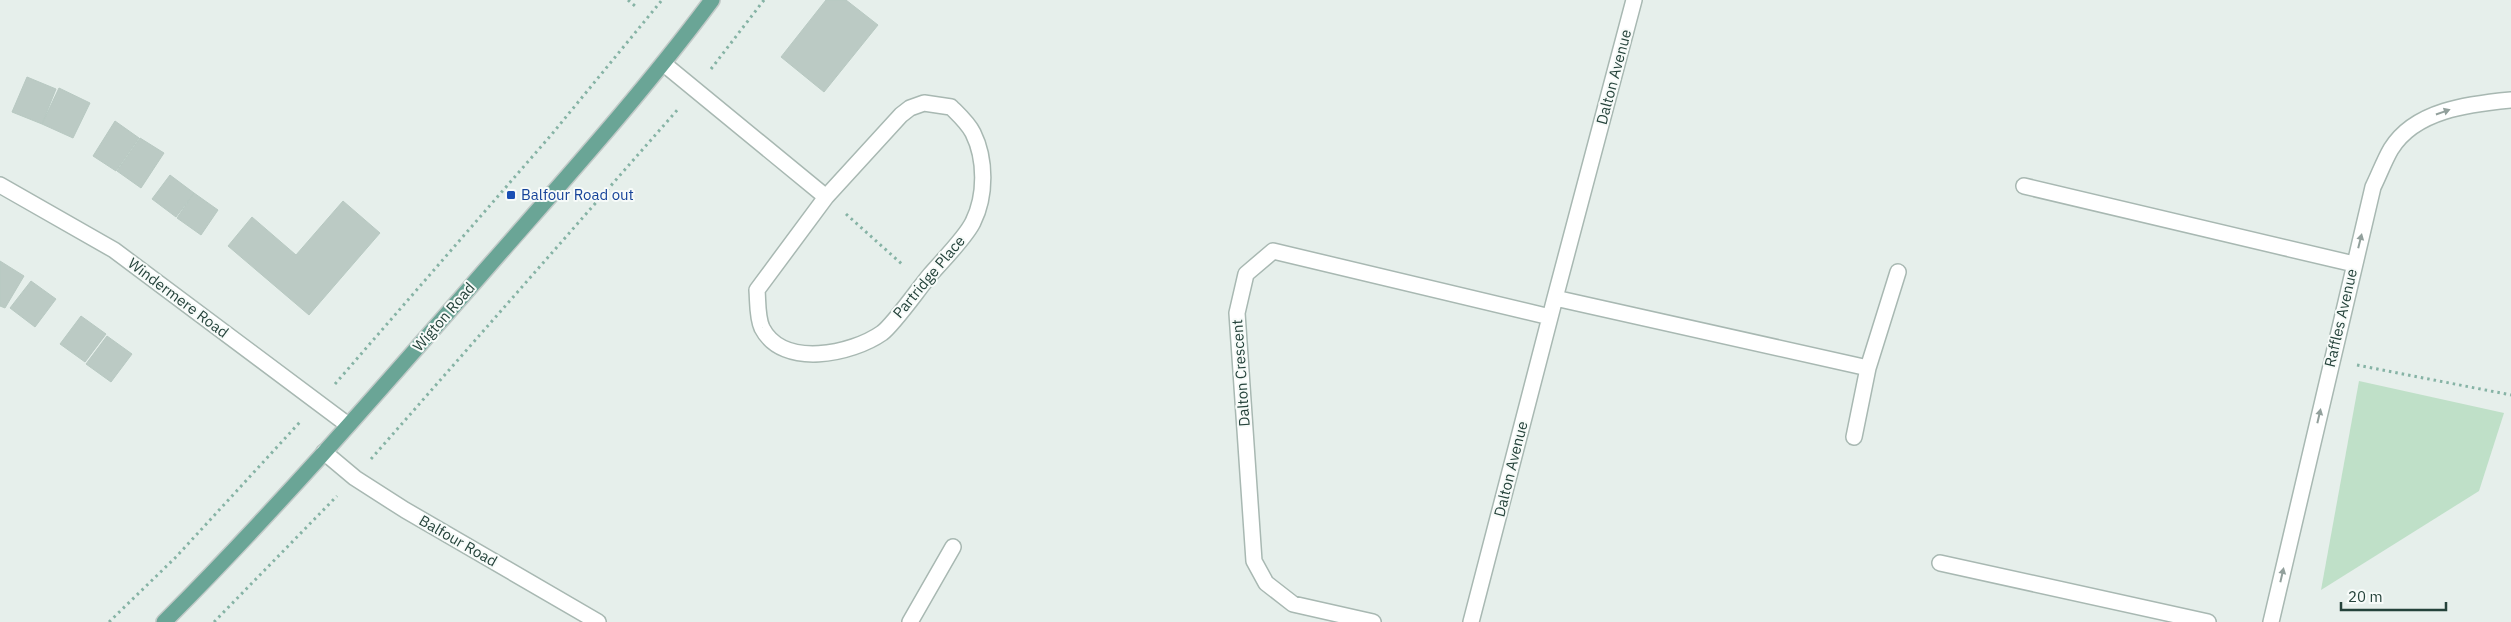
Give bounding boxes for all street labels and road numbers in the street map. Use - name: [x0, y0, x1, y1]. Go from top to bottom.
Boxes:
- street label: Dalton Avenue: [1592, 27, 1635, 127]
- street label: Partridge Place: [888, 231, 969, 322]
- street label: Windermere Road: [124, 254, 232, 342]
- street label: Raffles Avenue: [2320, 267, 2361, 369]
- street label: Wigton Road: [409, 278, 479, 355]
- street label: Dalton Crescent: [1227, 319, 1254, 427]
- street label: Dalton Avenue: [1489, 419, 1532, 519]
- street label: Balfour Road: [416, 511, 501, 571]

